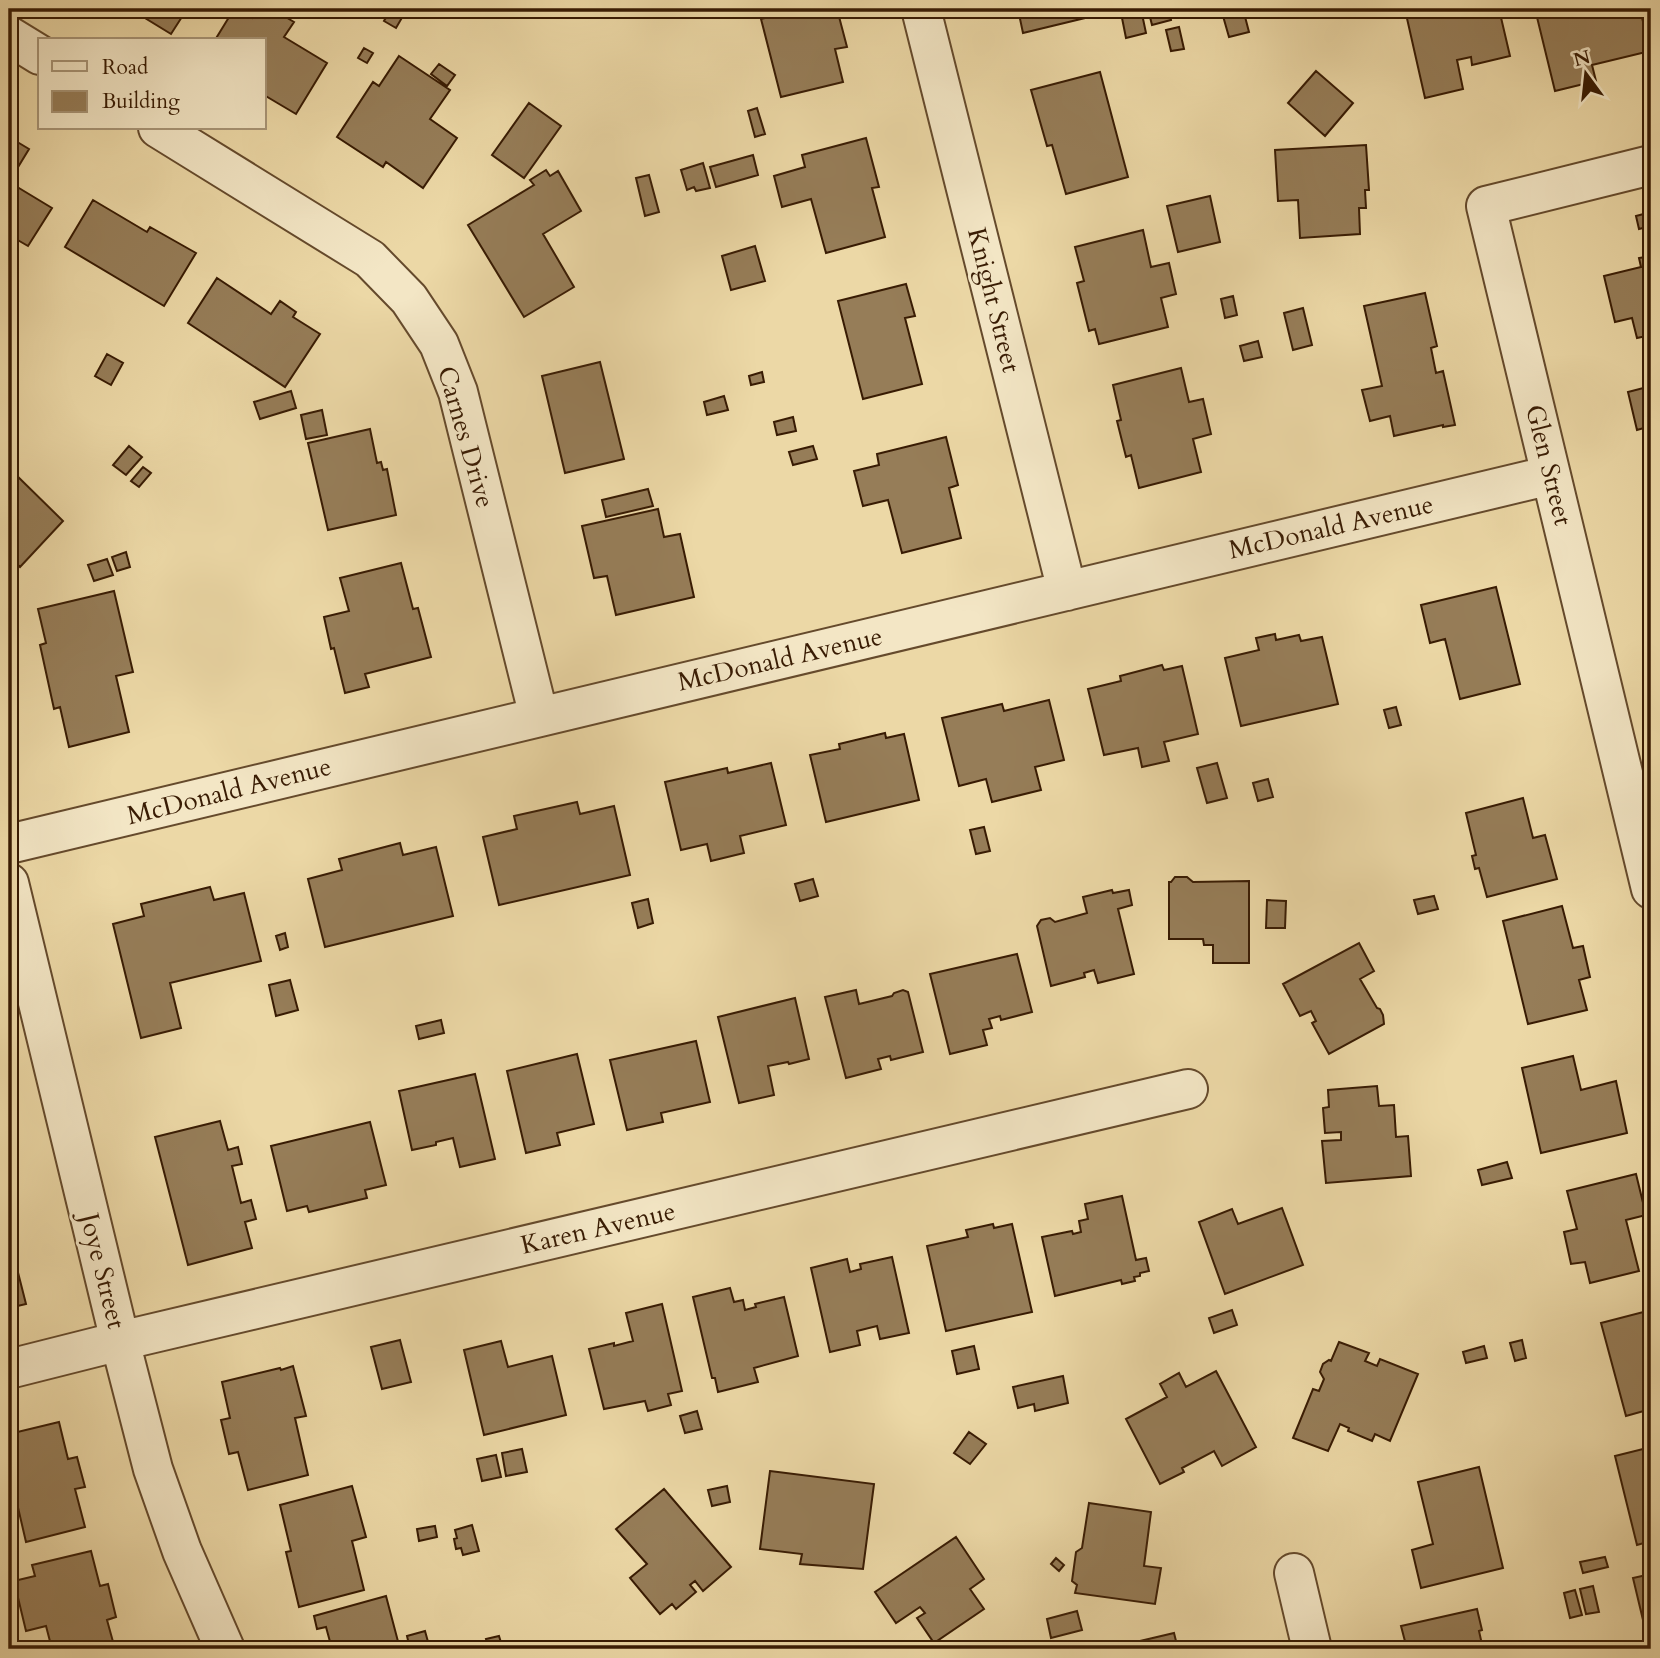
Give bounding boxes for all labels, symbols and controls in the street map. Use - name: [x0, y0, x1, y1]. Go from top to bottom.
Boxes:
- legend: [38, 38, 266, 130]
- north arrow: [1552, 38, 1622, 108]
- text: N: [1571, 44, 1594, 73]
- text: Road: [102, 53, 148, 82]
- text: Building: [102, 87, 180, 116]
- street label: Knight Street: [959, 224, 1029, 376]
- street label: Carnes Drive: [429, 362, 503, 512]
- street label: Glen Street: [1517, 401, 1581, 529]
- street label: McDonald Avenue: [1225, 486, 1437, 568]
- street label: McDonald Avenue: [674, 618, 886, 700]
- street label: McDonald Avenue: [123, 749, 335, 833]
- street label: Karen Avenue: [517, 1193, 679, 1263]
- street label: Joye Street: [71, 1206, 134, 1332]

